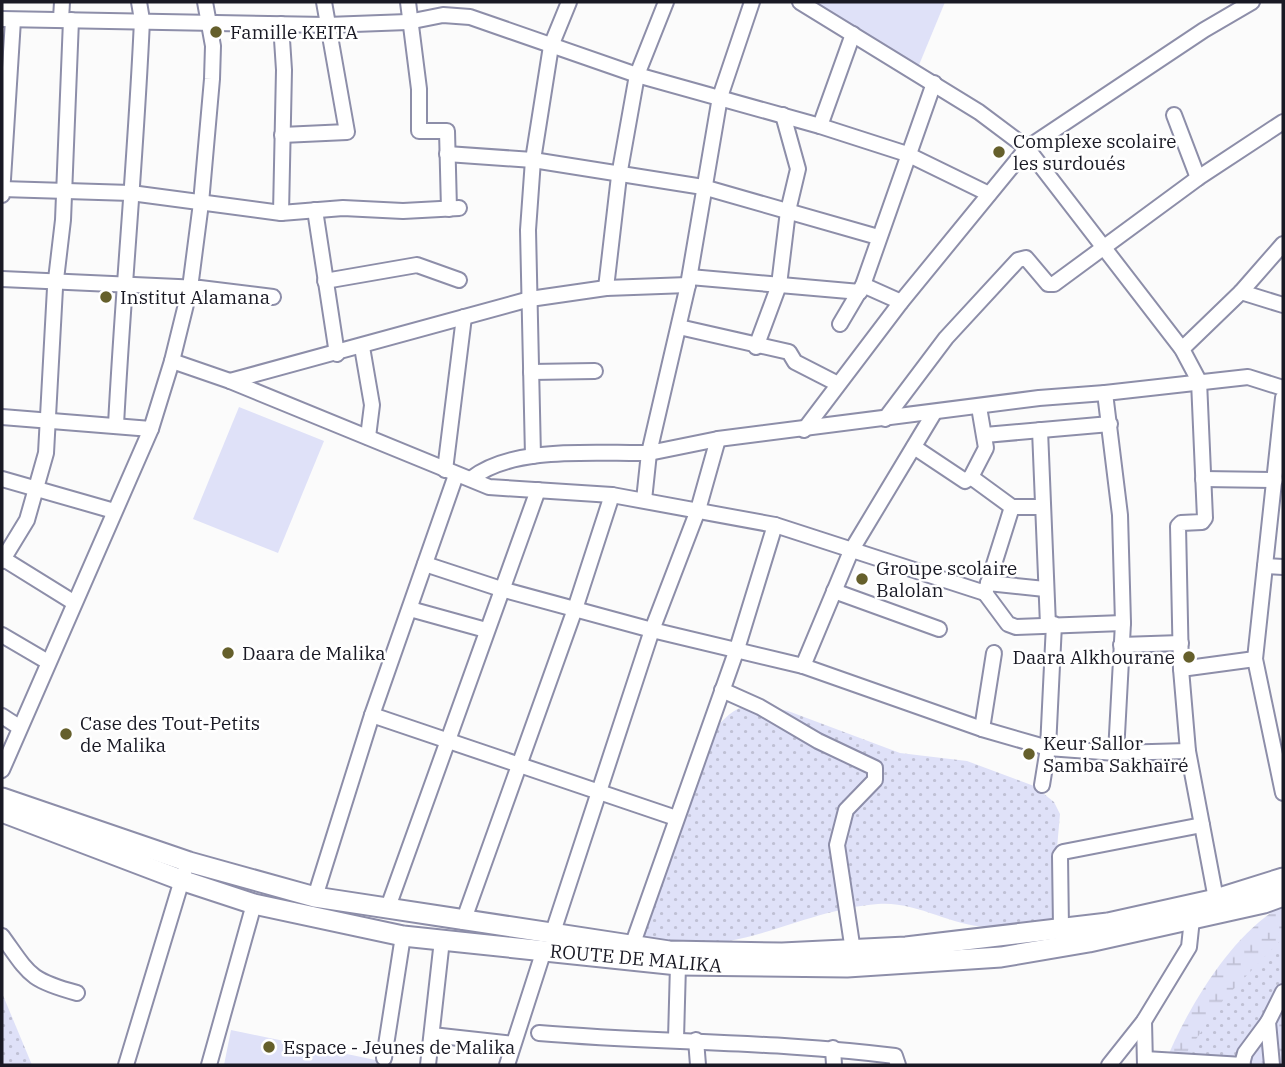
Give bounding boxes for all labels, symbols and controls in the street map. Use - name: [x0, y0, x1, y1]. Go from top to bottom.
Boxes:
- place label: Famille KEITA: [230, 20, 358, 44]
- marker: Famille KEITA: [208, 24, 224, 40]
- place label: Complexe scolaire les surdoués: [1013, 129, 1177, 175]
- marker: Complexe scolaire les surdoués: [991, 144, 1007, 160]
- place label: Institut Alamana: [120, 285, 270, 309]
- marker: Institut Alamana: [98, 289, 114, 305]
- place label: Groupe scolaire Balolan: [876, 556, 1017, 602]
- marker: Groupe scolaire Balolan: [854, 571, 870, 587]
- place label: Daara de Malika: [242, 641, 386, 665]
- marker: Daara de Malika: [220, 645, 236, 661]
- place label: Daara Alkhourane: [1013, 645, 1175, 669]
- marker: Daara Alkhourane: [1181, 649, 1197, 665]
- place label: Case des Tout-Petits de Malika: [80, 711, 260, 757]
- marker: Case des Tout-Petits de Malika: [58, 726, 74, 742]
- place label: Keur Sallor Samba Sakhaïré: [1043, 731, 1188, 777]
- marker: Keur Sallor Samba Sakhaïré: [1021, 746, 1037, 762]
- street label: ROUTE DE MALIKA: [549, 939, 723, 977]
- place label: Espace - Jeunes de Malika: [283, 1035, 515, 1059]
- marker: Espace - Jeunes de Malika: [261, 1039, 277, 1055]

